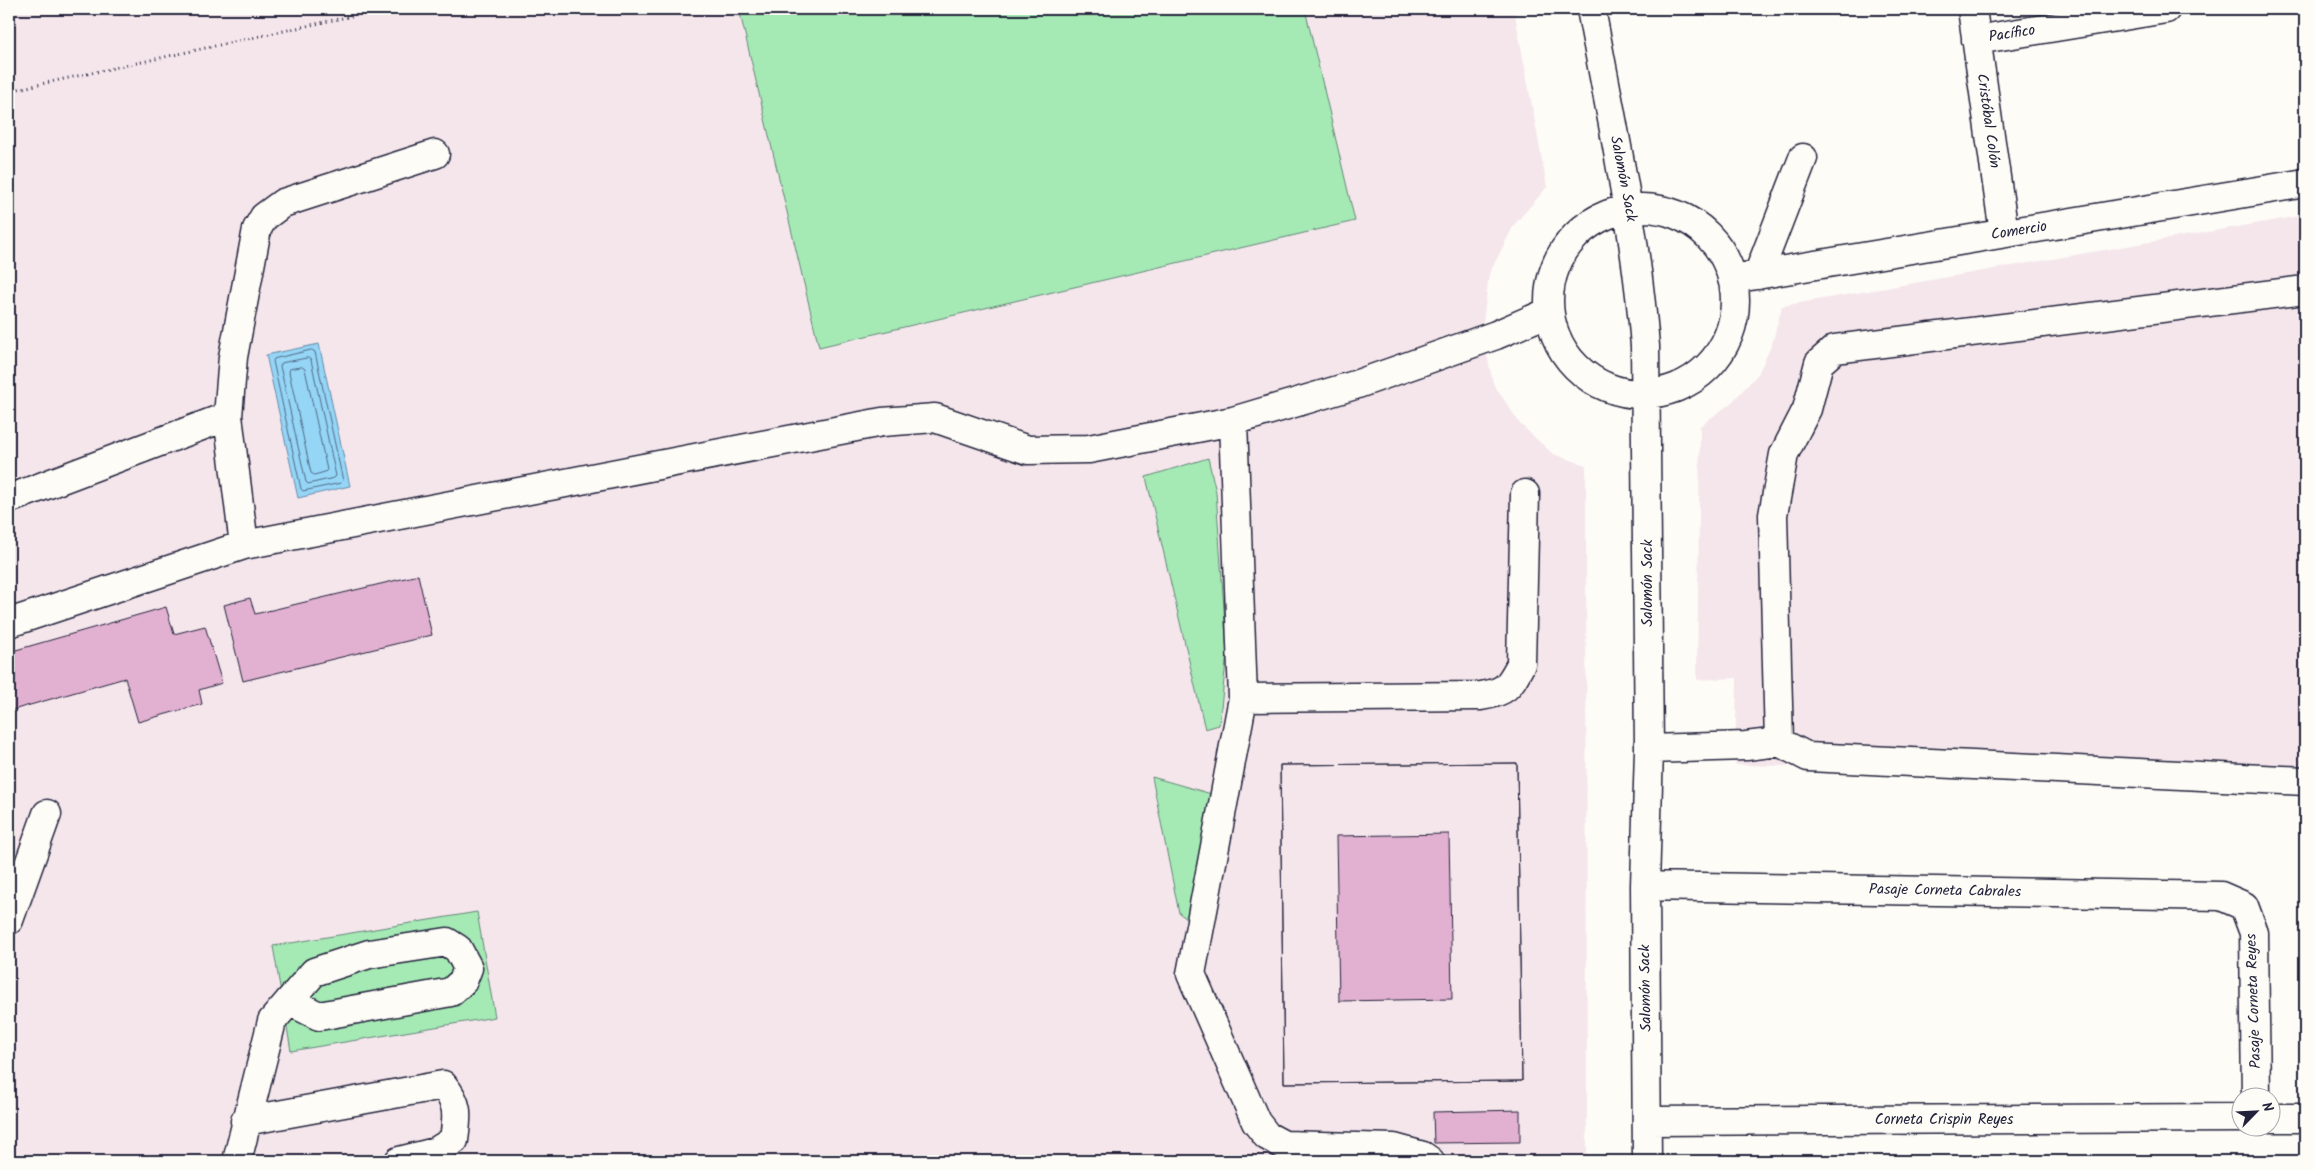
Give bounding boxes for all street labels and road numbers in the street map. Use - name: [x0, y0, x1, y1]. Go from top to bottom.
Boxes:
- street label: Pacífico: [1987, 18, 2037, 50]
- street label: Cristóbal Colón: [1969, 72, 2007, 170]
- street label: Salomón Sack: [1603, 134, 1643, 225]
- street label: Comercio: [1989, 215, 2049, 247]
- street label: Salomón Sack: [1636, 539, 1660, 626]
- street label: Pasaje Corneta Cabrales: [1869, 878, 2022, 904]
- street label: Pasaje Corneta Reyes: [2240, 932, 2268, 1069]
- street label: Salomón Sack: [1633, 943, 1659, 1032]
- street label: Corneta Crispin Reyes: [1875, 1108, 2014, 1132]

